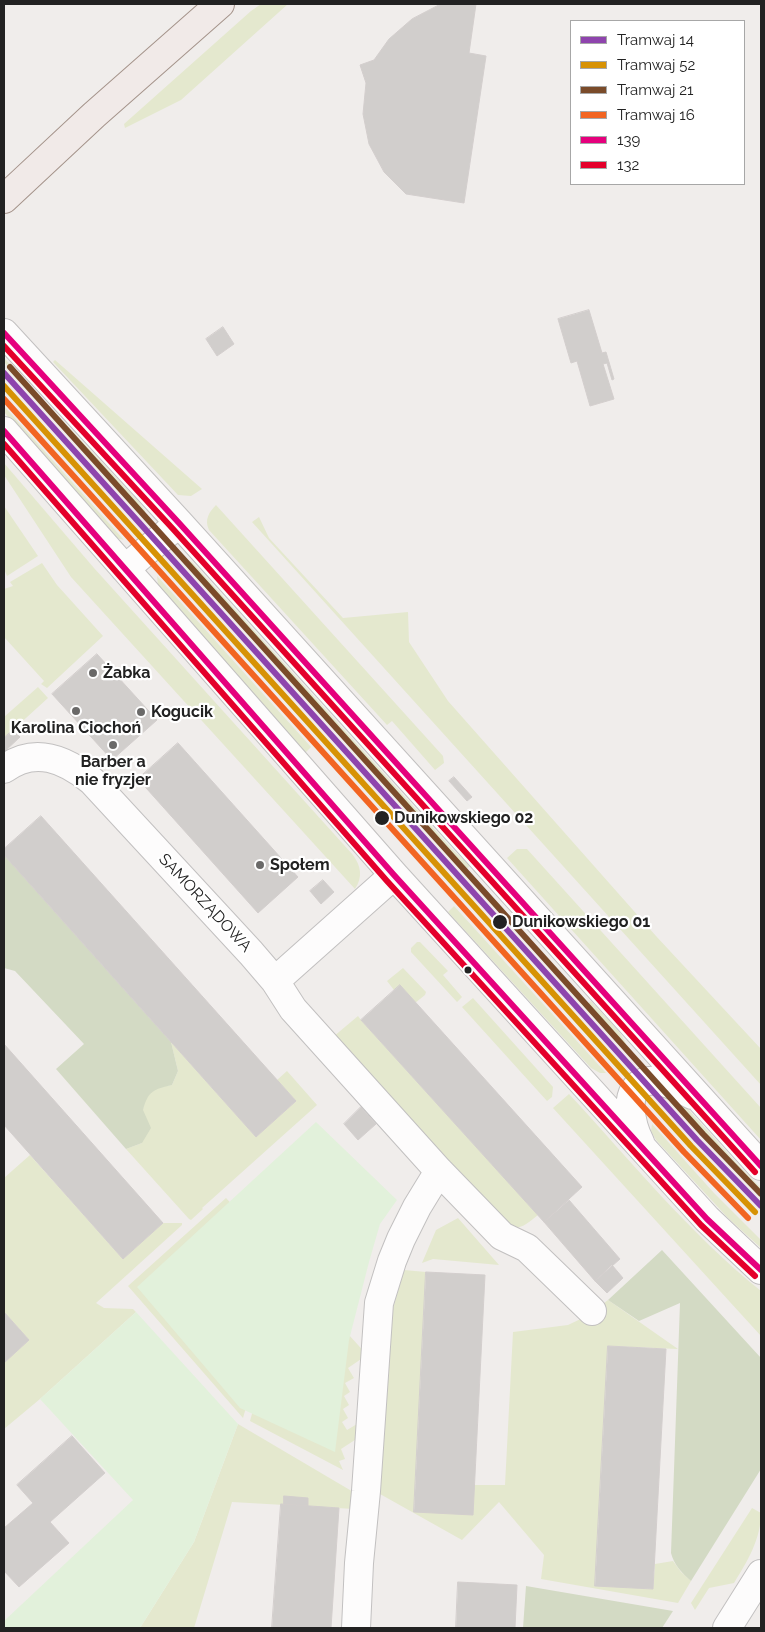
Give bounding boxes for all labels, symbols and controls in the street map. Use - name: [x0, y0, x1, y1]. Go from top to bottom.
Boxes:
- legend: [570, 20, 745, 185]
- text: Tramwaj 14: [617, 31, 694, 49]
- text: Tramwaj 52: [617, 56, 695, 74]
- text: Tramwaj 21: [617, 81, 693, 99]
- text: Tramwaj 16: [617, 106, 695, 124]
- text: 139: [617, 131, 640, 149]
- text: 132: [617, 156, 639, 174]
- place label: Żabka: [103, 663, 150, 683]
- marker: Żabka: [87, 667, 99, 679]
- place label: Kogucik: [151, 702, 213, 722]
- marker: Karolina Ciochoń: [70, 705, 82, 717]
- marker: Kogucik: [135, 706, 147, 718]
- place label: Karolina Ciochoń: [11, 718, 141, 738]
- marker: Barber a nie fryzjer: [107, 739, 119, 751]
- place label: Barber a nie fryzjer: [75, 752, 151, 790]
- place label: Dunikowskiego 02: [394, 808, 533, 828]
- marker: Dunikowskiego 02: [373, 809, 391, 827]
- street label: SAMORZĄDOWA: [155, 850, 255, 956]
- place label: Społem: [270, 855, 330, 875]
- marker: Społem: [254, 859, 266, 871]
- place label: Dunikowskiego 01: [512, 912, 650, 932]
- marker: Dunikowskiego 01: [491, 913, 509, 931]
- unlabelled marker: [463, 965, 473, 975]

